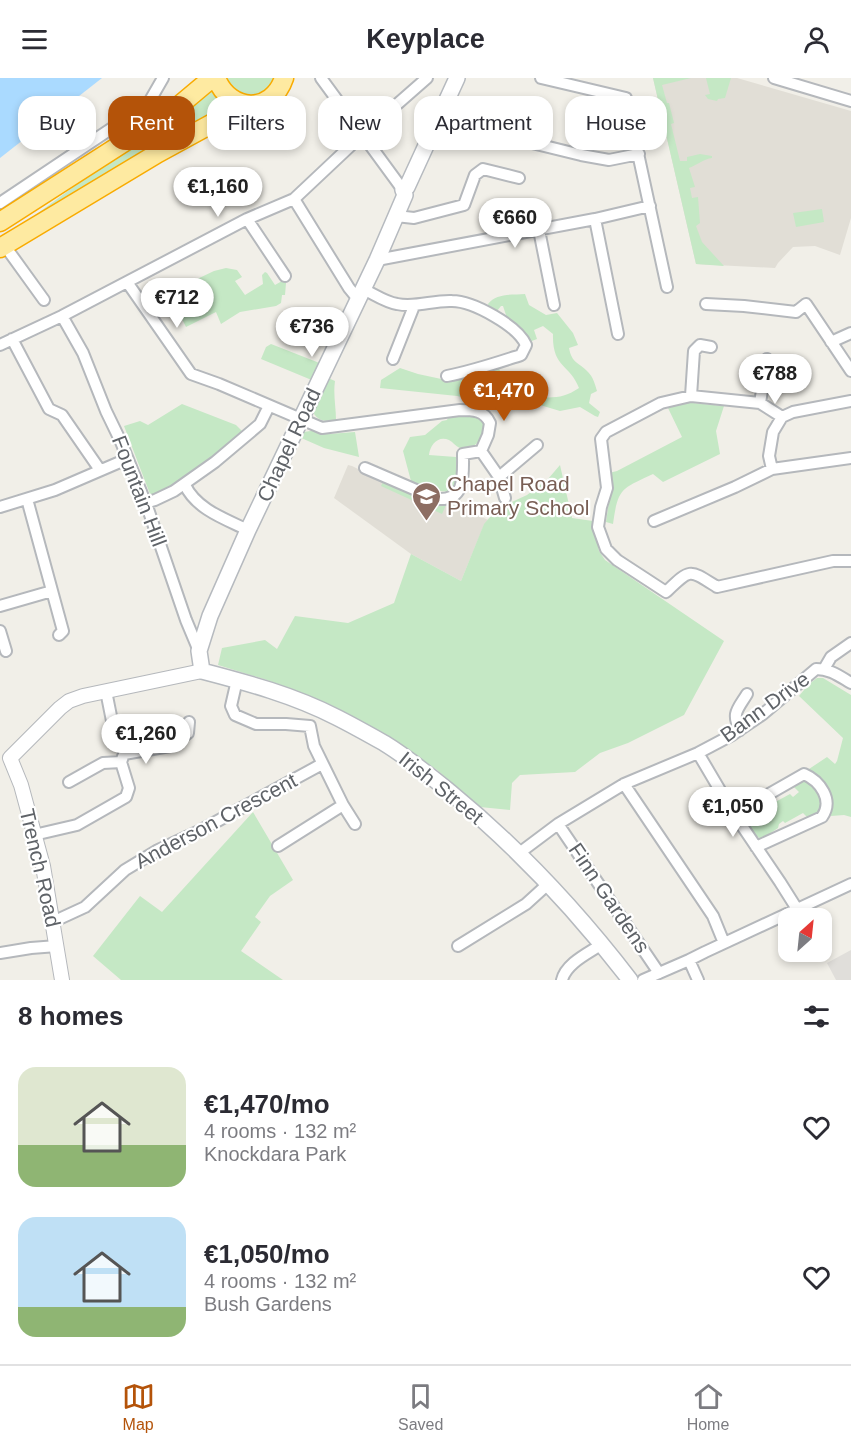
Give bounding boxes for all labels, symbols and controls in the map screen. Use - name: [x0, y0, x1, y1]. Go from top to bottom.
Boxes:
- icon: menu: [18, 23, 51, 56]
- icon: person: [800, 23, 833, 56]
- text: Keyplace: [366, 24, 485, 54]
- chip: Buy: [18, 96, 96, 150]
- chip: Rent: [108, 96, 195, 150]
- chip: Filters: [207, 96, 306, 150]
- chip: New: [318, 96, 402, 150]
- chip: Apartment: [414, 96, 553, 150]
- chip: House: [565, 96, 667, 150]
- pin: €1,160: [169, 167, 267, 218]
- text: €1,160: [187, 175, 249, 197]
- pin: €660: [479, 198, 551, 249]
- text: €660: [493, 206, 537, 228]
- pin: €712: [141, 278, 213, 329]
- text: €712: [155, 286, 199, 308]
- pin: €736: [276, 307, 348, 358]
- text: €736: [290, 315, 334, 337]
- pin: €788: [739, 354, 811, 405]
- text: €788: [753, 362, 797, 384]
- pin: €1,470: [455, 371, 553, 422]
- text: €1,470: [473, 379, 535, 401]
- street label: Chapel Road: [252, 384, 325, 505]
- street label: Fountain Hill: [108, 432, 171, 549]
- place label: Chapel Road Primary School: [447, 472, 589, 519]
- school or university icon: Chapel Road Primary School: [410, 480, 442, 522]
- street label: Bann Drive: [716, 667, 813, 746]
- pin: €1,260: [97, 714, 195, 765]
- text: €1,260: [115, 722, 177, 744]
- street label: Irish Street: [395, 747, 488, 829]
- street label: Anderson Crescent: [131, 768, 301, 873]
- pin: €1,050: [684, 787, 782, 838]
- text: €1,050: [702, 795, 764, 817]
- street label: Trench Road: [16, 807, 65, 929]
- street label: Finn Gardens: [564, 839, 655, 957]
- north arrow: [778, 908, 832, 962]
- map controls: [778, 908, 832, 962]
- icon: filters: [800, 1000, 833, 1033]
- text: 8 homes: [18, 1001, 124, 1031]
- text: €1,470/mo: [204, 1089, 330, 1119]
- icon: home: [66, 1091, 138, 1163]
- icon: heart: [800, 1111, 833, 1144]
- text: 4 rooms · 132 m²: [204, 1120, 356, 1142]
- text: Knockdara Park: [204, 1143, 346, 1165]
- text: €1,050/mo: [204, 1239, 330, 1269]
- icon: home: [66, 1241, 138, 1313]
- icon: heart: [800, 1261, 833, 1294]
- text: 4 rooms · 132 m²: [204, 1270, 356, 1292]
- text: Bush Gardens: [204, 1293, 332, 1315]
- tab: Map: [122, 1380, 155, 1434]
- tab: Saved: [398, 1380, 443, 1434]
- tab: Home: [687, 1380, 729, 1434]

